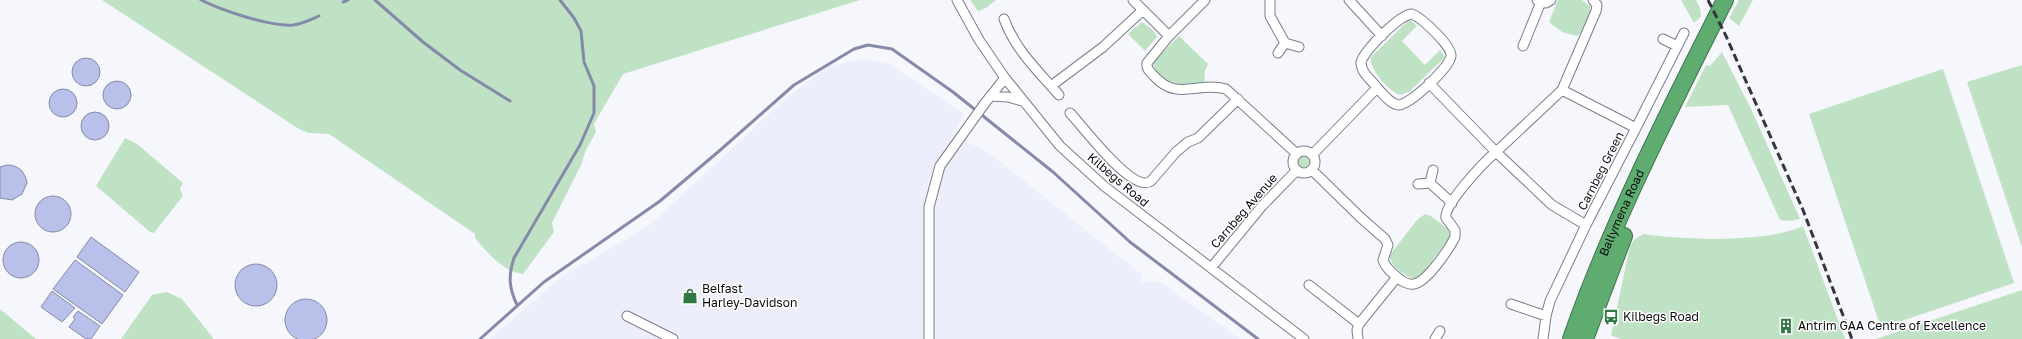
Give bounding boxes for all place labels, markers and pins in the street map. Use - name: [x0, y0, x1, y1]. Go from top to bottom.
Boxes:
- place label: Belfast Harley-Davidson: [702, 281, 797, 310]
- shop icon: Belfast Harley-Davidson: [681, 287, 699, 305]
- bus stop icon: Kilbegs Road: [1602, 308, 1620, 326]
- place label: Kilbegs Road: [1623, 309, 1699, 324]
- building icon: Antrim GAA Centre of Excellence: [1777, 317, 1795, 335]
- place label: Antrim GAA Centre of Excellence: [1798, 318, 1986, 333]

